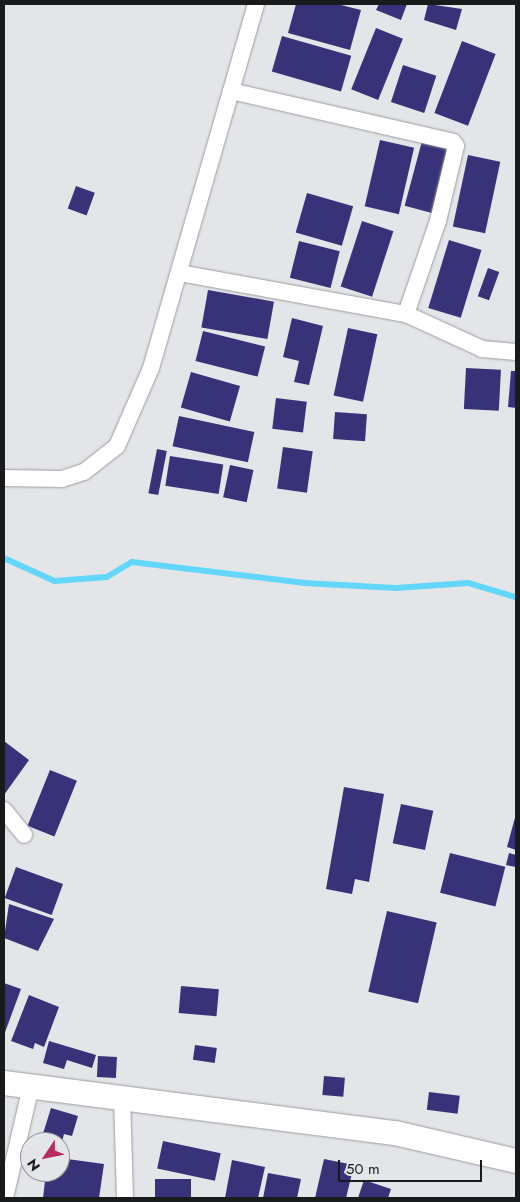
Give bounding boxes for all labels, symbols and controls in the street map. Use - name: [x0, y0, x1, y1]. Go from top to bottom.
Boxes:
- north arrow: [20, 1132, 70, 1182]
- scale bar: [340, 1150, 484, 1182]
- text: N: [22, 1155, 45, 1175]
- text: 50 m: [346, 1158, 380, 1180]

